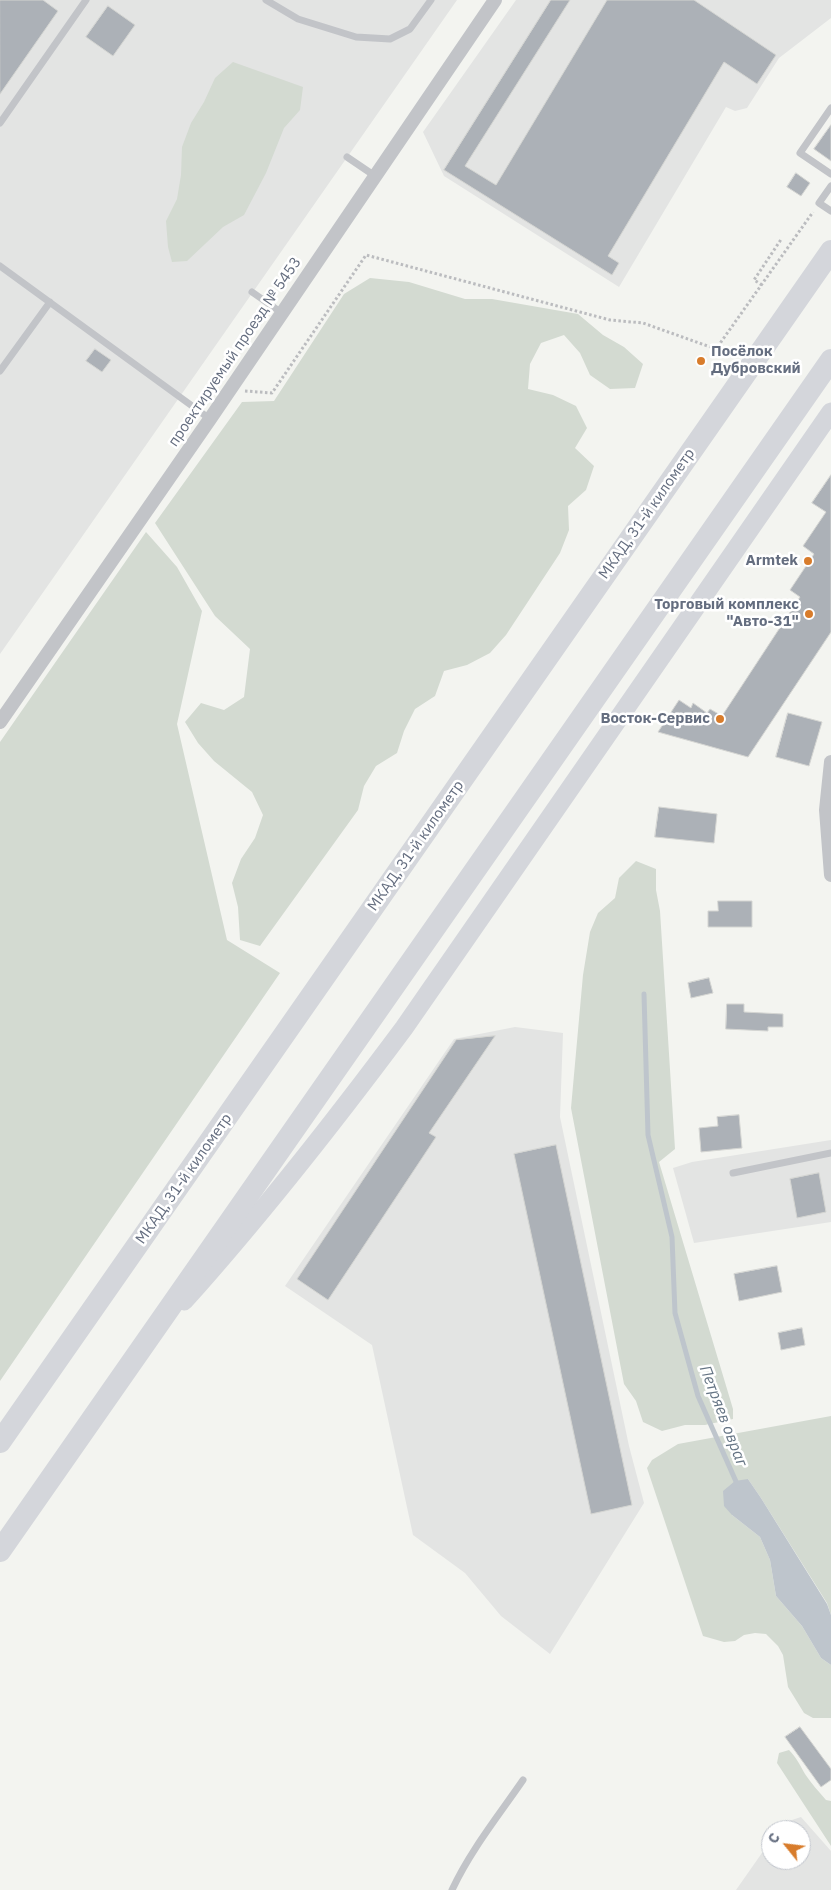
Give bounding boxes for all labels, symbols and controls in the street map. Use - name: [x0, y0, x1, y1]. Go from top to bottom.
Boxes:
- street label: проектируемый проезд № 5453: [165, 254, 305, 450]
- place label: Посёлок Дубровский: [711, 343, 801, 378]
- marker: Посёлок Дубровский: [695, 355, 707, 367]
- street label: МКАД, 31-й километр: [595, 445, 699, 583]
- place label: Armtek: [745, 552, 798, 570]
- marker: Armtek: [802, 555, 814, 567]
- place label: Торговый комплекс "Авто-31": [654, 596, 799, 631]
- marker: Торговый комплекс "Авто-31": [803, 608, 815, 620]
- place label: Восток-Сервис: [600, 710, 710, 728]
- marker: Восток-Сервис: [714, 713, 726, 725]
- street label: МКАД, 31-й километр: [364, 777, 468, 915]
- street label: МКАД, 31-й километр: [132, 1110, 236, 1248]
- water label: Петряев овраг: [695, 1363, 751, 1469]
- north arrow: [761, 1820, 811, 1870]
- text: С: [764, 1830, 784, 1847]

